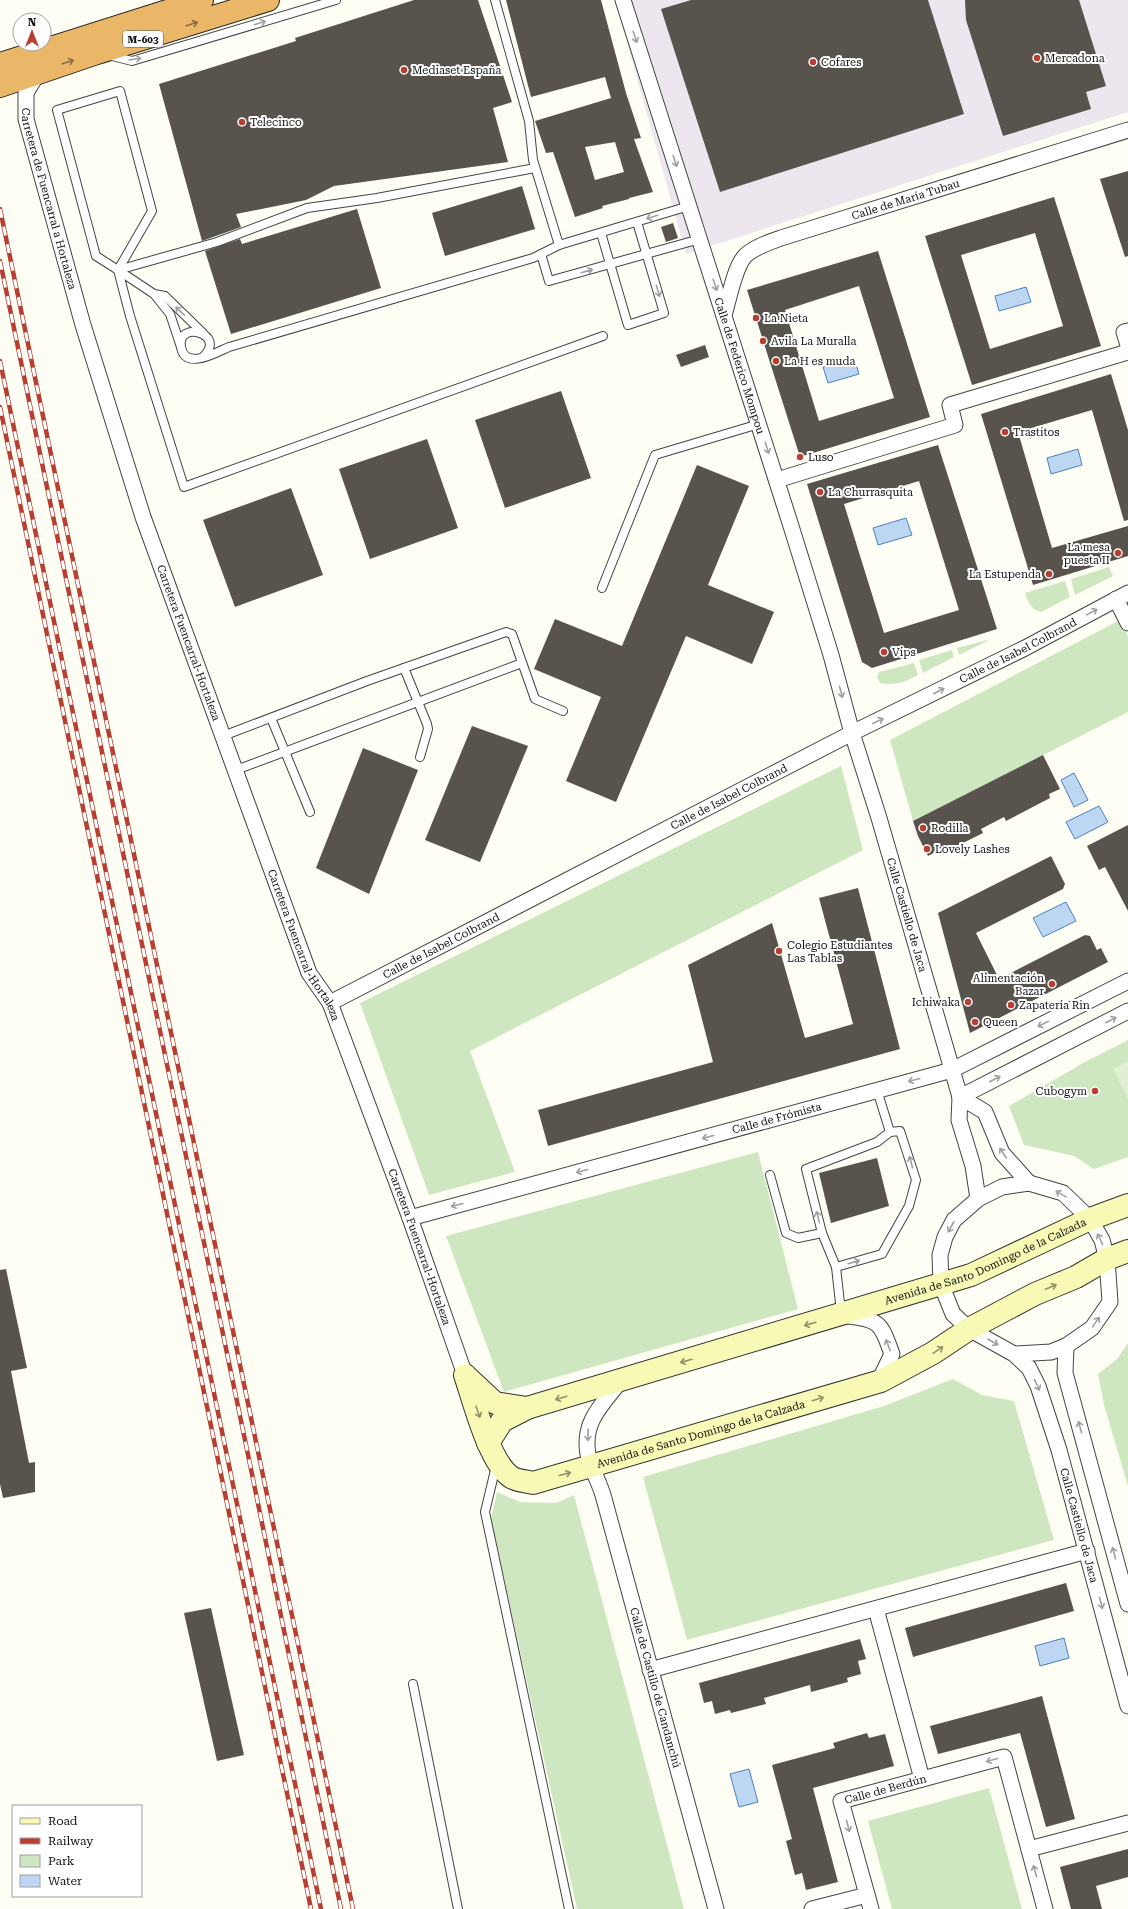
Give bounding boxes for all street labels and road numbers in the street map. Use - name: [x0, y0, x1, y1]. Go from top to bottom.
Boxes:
- road number: M-603: [123, 31, 163, 47]
- street label: Carretera de Fuencarral a Hortaleza: [20, 108, 79, 291]
- street label: Calle de María Tubau: [850, 176, 961, 222]
- street label: Calle de Federico Mompou: [712, 296, 768, 436]
- street label: Carretera Fuencarral-Hortaleza: [154, 563, 223, 723]
- street label: Calle de Isabel Colbrand: [957, 615, 1079, 686]
- street label: Calle de Isabel Colbrand: [668, 761, 789, 832]
- street label: Calle Castiello de Jaca: [884, 856, 930, 973]
- street label: Carretera Fuencarral-Hortaleza: [265, 867, 343, 1023]
- street label: Calle de Isabel Colbrand: [380, 910, 502, 981]
- street label: Calle de Frómista: [730, 1100, 823, 1136]
- street label: Carretera Fuencarral-Hortaleza: [386, 1167, 454, 1327]
- street label: Avenida de Santo Domingo de la Calzada: [883, 1215, 1088, 1307]
- street label: Avenida de Santo Domingo de la Calzada: [595, 1397, 806, 1470]
- street label: Calle Castiello de Jaca: [1058, 1466, 1101, 1584]
- street label: Calle de Castillo de Candanchú: [628, 1606, 684, 1769]
- street label: Calle de Berdún: [843, 1772, 928, 1806]

